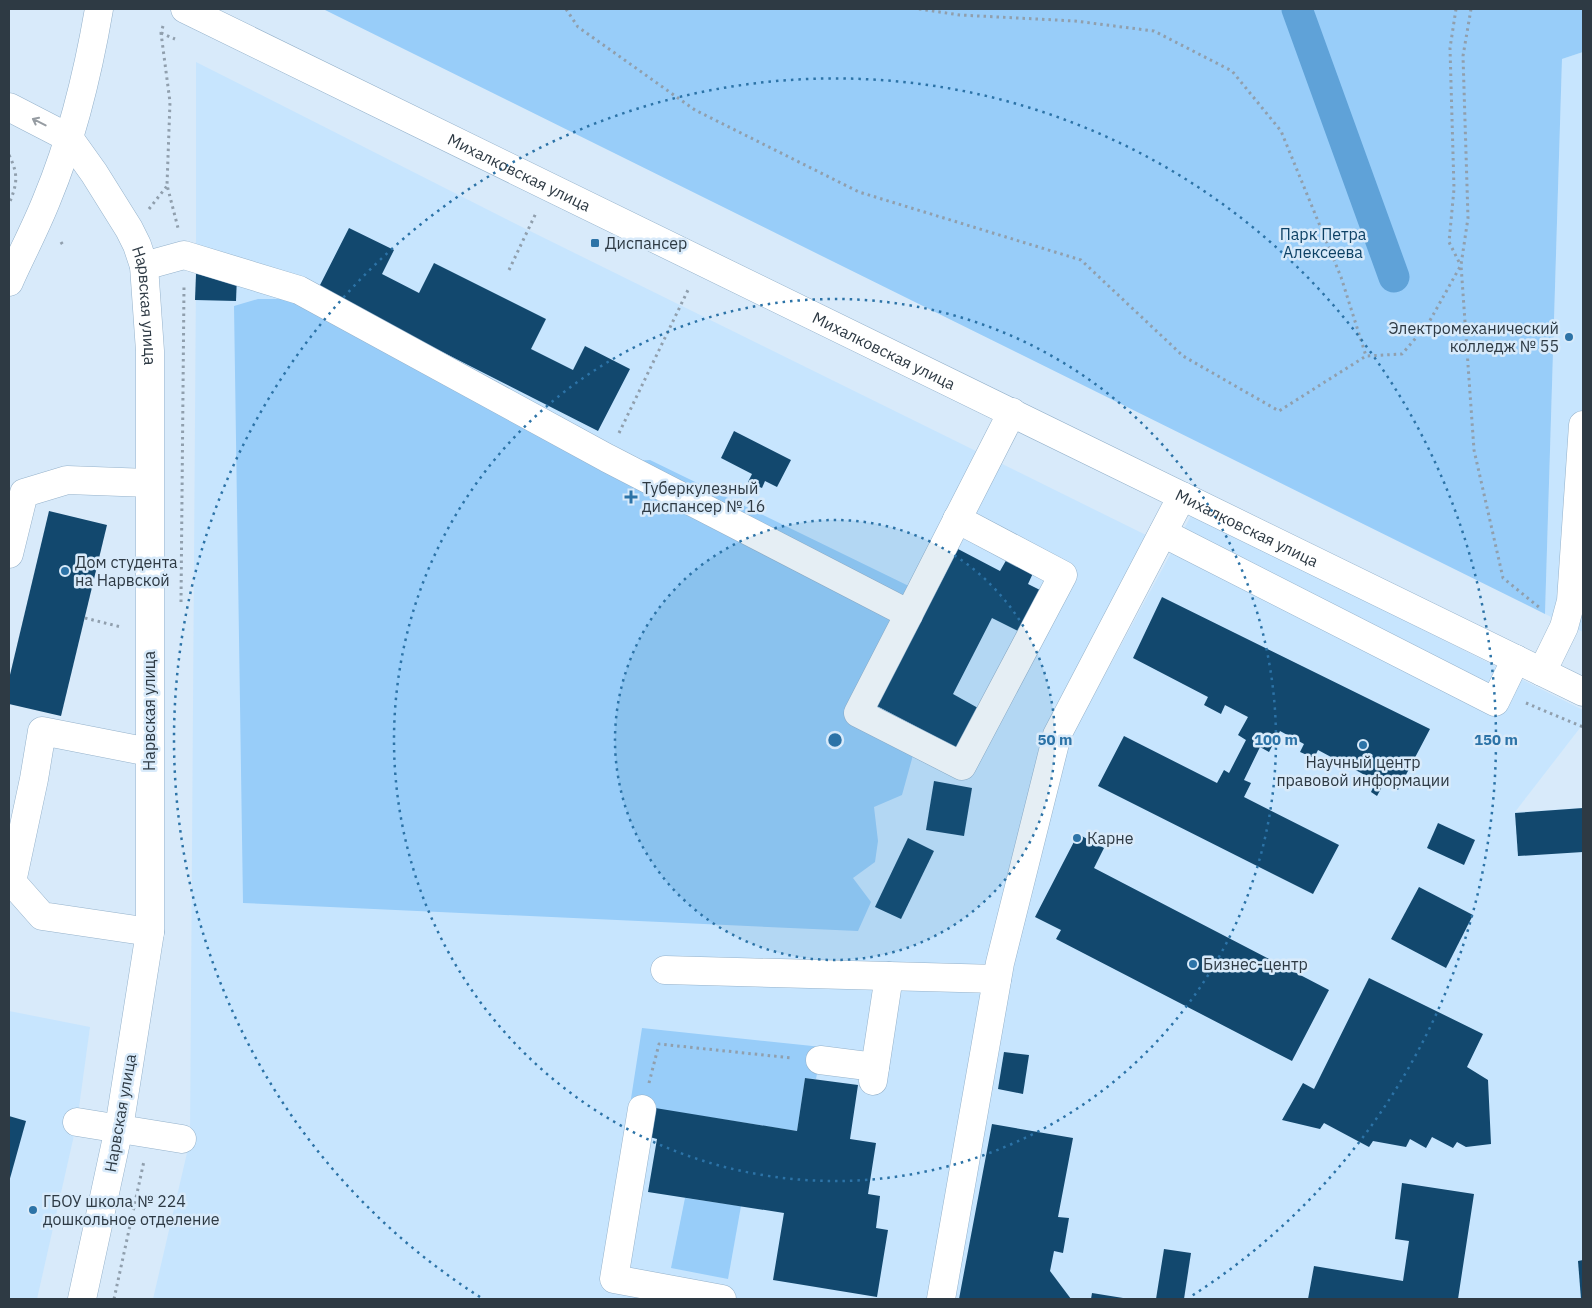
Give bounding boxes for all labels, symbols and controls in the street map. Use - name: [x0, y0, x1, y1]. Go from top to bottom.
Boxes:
- one-way arrow: [31, 117, 46, 127]
- street label: Михалковская улица: [444, 129, 594, 216]
- park label: Парк Петра Алексеева: [1280, 224, 1367, 262]
- place label: Диспансер: [605, 233, 687, 253]
- marker: Диспансер: [589, 237, 601, 249]
- street label: Нарвская улица: [128, 243, 160, 366]
- street label: Михалковская улица: [809, 307, 959, 394]
- place label: Электромеханический колледж № 55: [1388, 318, 1559, 356]
- marker: Электромеханический колледж № 55: [1563, 331, 1575, 343]
- place label: Туберкулезный диспансер № 16: [642, 478, 765, 516]
- street label: Михалковская улица: [1172, 484, 1322, 571]
- marker: Туберкулезный диспансер № 16: [624, 490, 638, 504]
- place label: Дом студента на Нарвской: [75, 552, 178, 590]
- marker: Дом студента на Нарвской: [59, 565, 71, 577]
- street label: Нарвская улица: [139, 651, 159, 771]
- text: 50 m: [1038, 730, 1072, 749]
- text: 100 m: [1254, 730, 1298, 749]
- text: 150 m: [1474, 730, 1518, 749]
- centre of rings: [826, 731, 844, 749]
- marker: Научный центр правовой информации: [1357, 739, 1369, 751]
- place label: Научный центр правовой информации: [1276, 752, 1450, 790]
- place label: Карне: [1087, 828, 1134, 848]
- marker: Карне: [1071, 832, 1083, 844]
- place label: Бизнес-центр: [1203, 954, 1308, 974]
- marker: Бизнес-центр: [1187, 958, 1199, 970]
- street label: Нарвская улица: [100, 1052, 140, 1174]
- place label: ГБОУ школа № 224 дошкольное отделение: [43, 1191, 220, 1229]
- marker: ГБОУ школа № 224 дошкольное отделение: [27, 1204, 39, 1216]

